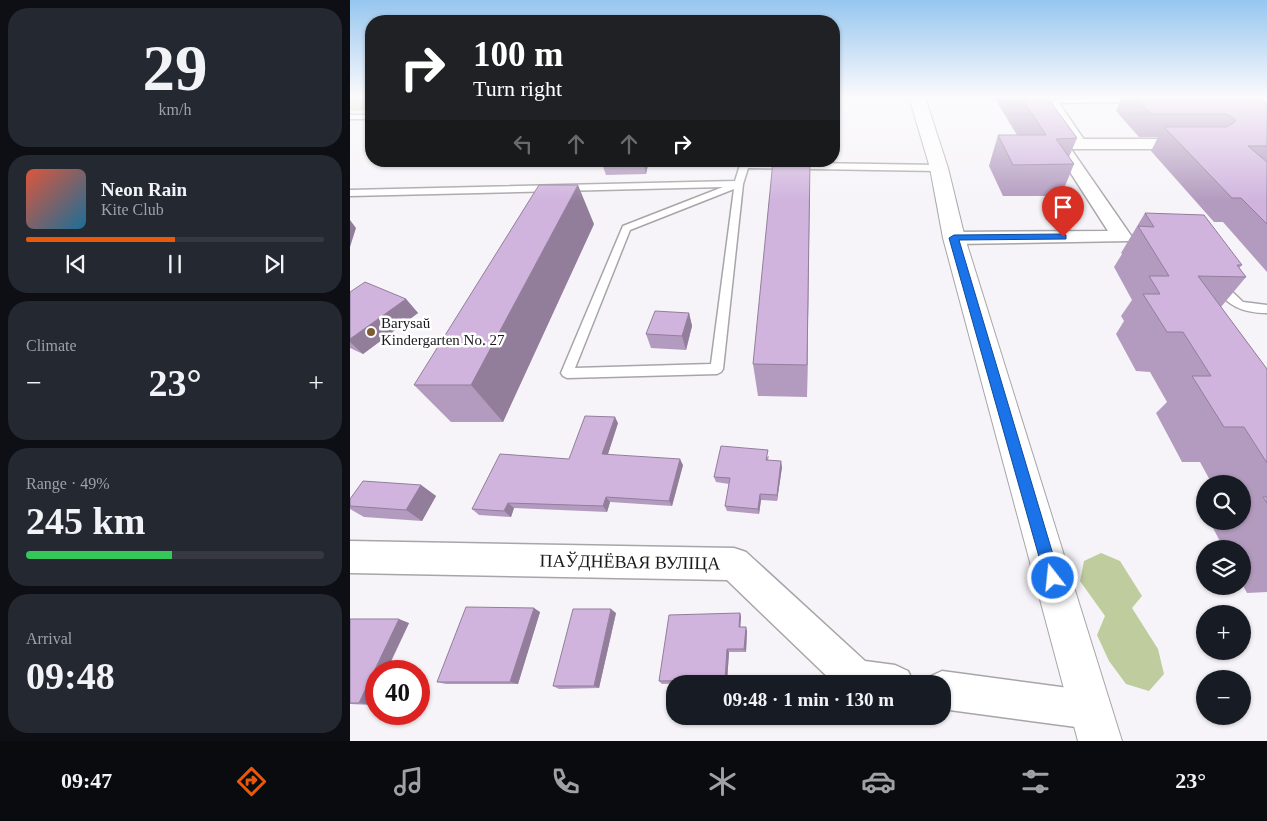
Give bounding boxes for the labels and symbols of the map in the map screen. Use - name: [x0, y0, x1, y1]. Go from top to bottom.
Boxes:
- pin: [1042, 186, 1084, 237]
- place label: Barysaŭ Kindergarten No. 27: [381, 315, 505, 348]
- marker: Barysaŭ Kindergarten No. 27: [365, 326, 377, 338]
- street label: ПАЎДНЁВАЯ ВУЛІЦА: [539, 549, 721, 574]
- position arrow: [1026, 551, 1078, 603]
- speed limit sign: 40: [365, 660, 430, 725]

